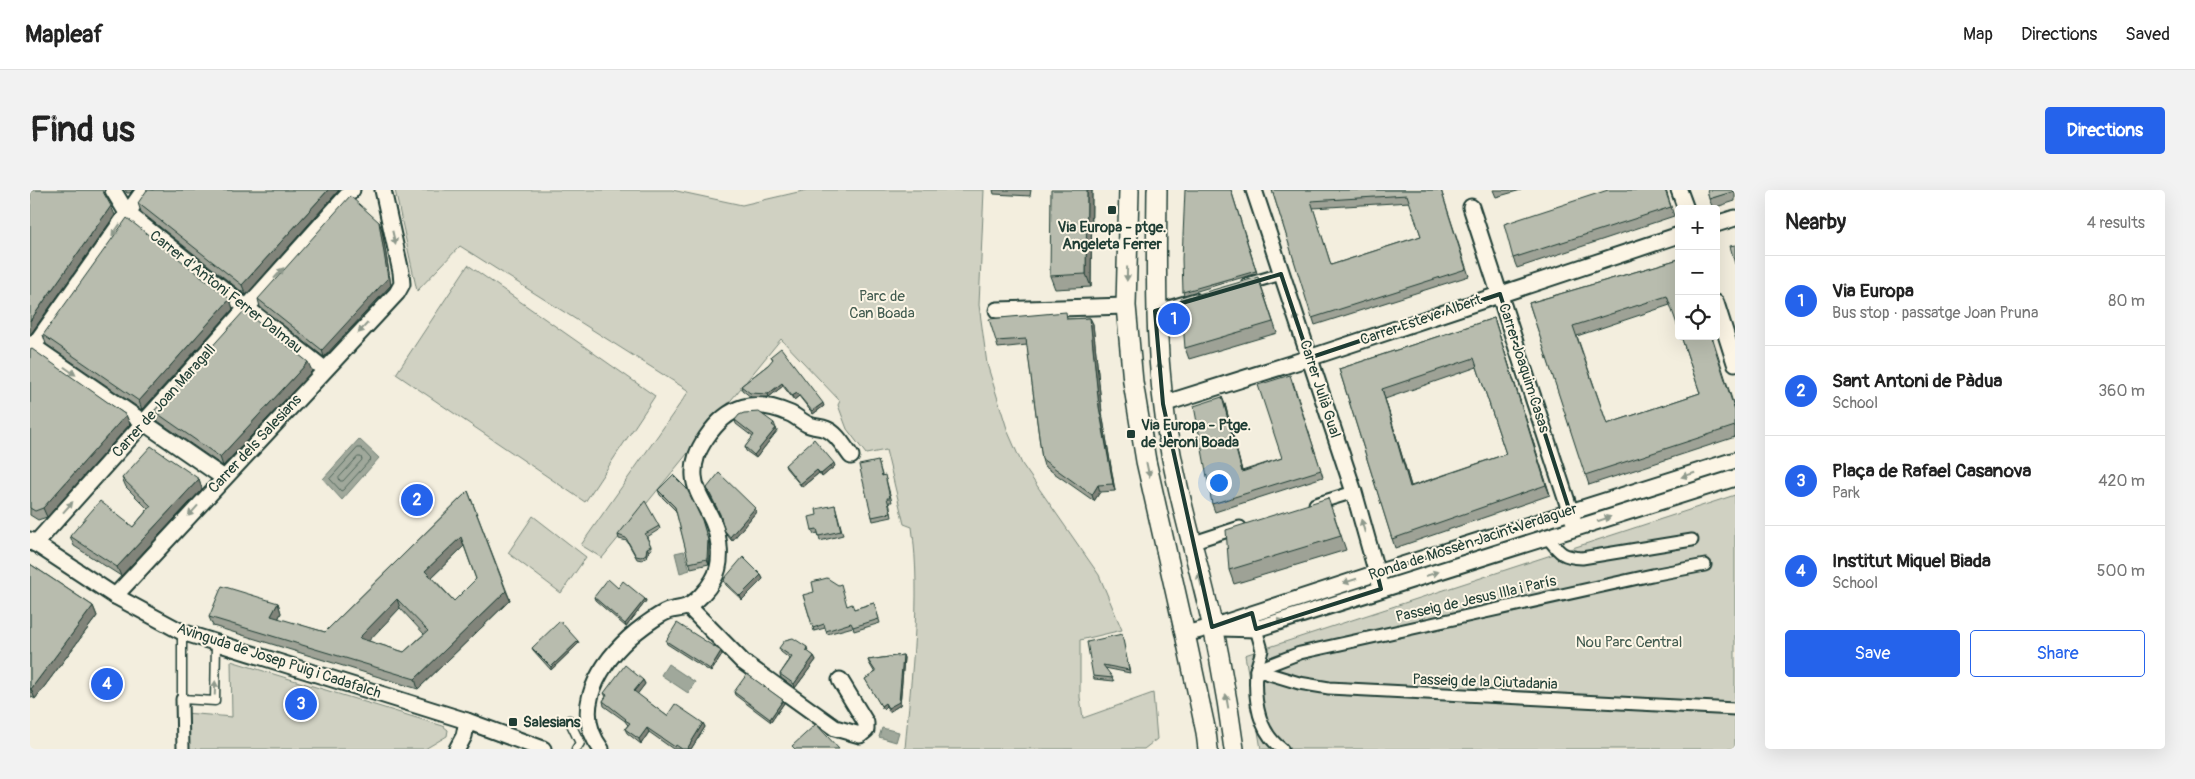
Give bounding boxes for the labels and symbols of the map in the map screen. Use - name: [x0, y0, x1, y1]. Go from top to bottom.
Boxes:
- marker: Via Europa - ptge. Angeleta Ferrer: [1106, 204, 1118, 216]
- place label: Via Europa - ptge. Angeleta Ferrer: [1058, 218, 1166, 254]
- one-way arrow: [110, 223, 121, 236]
- street label: Carrer d'Antoni Ferrer Dalmau: [146, 226, 306, 358]
- one-way arrow: [390, 230, 398, 245]
- one-way arrow: [1123, 266, 1131, 282]
- one-way arrow: [273, 267, 285, 279]
- park label: Parc de Can Boada: [849, 287, 915, 323]
- street label: Carrer Esteve Albert: [1358, 290, 1485, 350]
- pin: 1: [1158, 300, 1190, 338]
- street label: Carrer Joaquim Casas: [1494, 301, 1554, 435]
- one-way arrow: [1293, 314, 1300, 329]
- one-way arrow: [357, 322, 369, 334]
- street label: Carrer Julià Gual: [1295, 338, 1345, 440]
- street label: Carrer de Joan Maragall: [108, 340, 220, 462]
- one-way arrow: [1155, 361, 1163, 377]
- one-way arrow: [63, 367, 77, 376]
- street label: Carrer dels Salesians: [204, 390, 306, 497]
- place label: Via Europa - Ptge. de Jeroni Boada: [1141, 416, 1251, 452]
- marker: Via Europa - Ptge. de Jeroni Boada: [1125, 428, 1137, 440]
- one-way arrow: [1144, 462, 1152, 478]
- your location: [1206, 470, 1232, 496]
- one-way arrow: [1681, 471, 1696, 479]
- pin: 2: [401, 481, 433, 519]
- street label: Ronda de Mossèn Jacint Verdaguer: [1366, 499, 1580, 585]
- one-way arrow: [62, 502, 74, 514]
- one-way arrow: [187, 505, 199, 517]
- one-way arrow: [1597, 515, 1612, 523]
- one-way arrow: [1359, 518, 1367, 533]
- one-way arrow: [1425, 569, 1440, 577]
- street label: Passeig de Jesus Illa i París: [1394, 571, 1558, 627]
- one-way arrow: [1196, 573, 1204, 588]
- one-way arrow: [1342, 578, 1357, 586]
- one-way arrow: [1270, 618, 1285, 626]
- street label: Avinguda de Josep Puig i Cadafalch: [175, 619, 383, 703]
- park label: Nou Parc Central: [1576, 633, 1682, 652]
- pin: 4: [91, 665, 123, 703]
- street label: Passeig de la Ciutadania: [1412, 670, 1558, 694]
- one-way arrow: [211, 680, 219, 696]
- pin: 3: [285, 685, 317, 723]
- one-way arrow: [1222, 692, 1230, 708]
- place label: Salesians: [523, 713, 581, 732]
- marker: Salesians: [507, 716, 519, 728]

